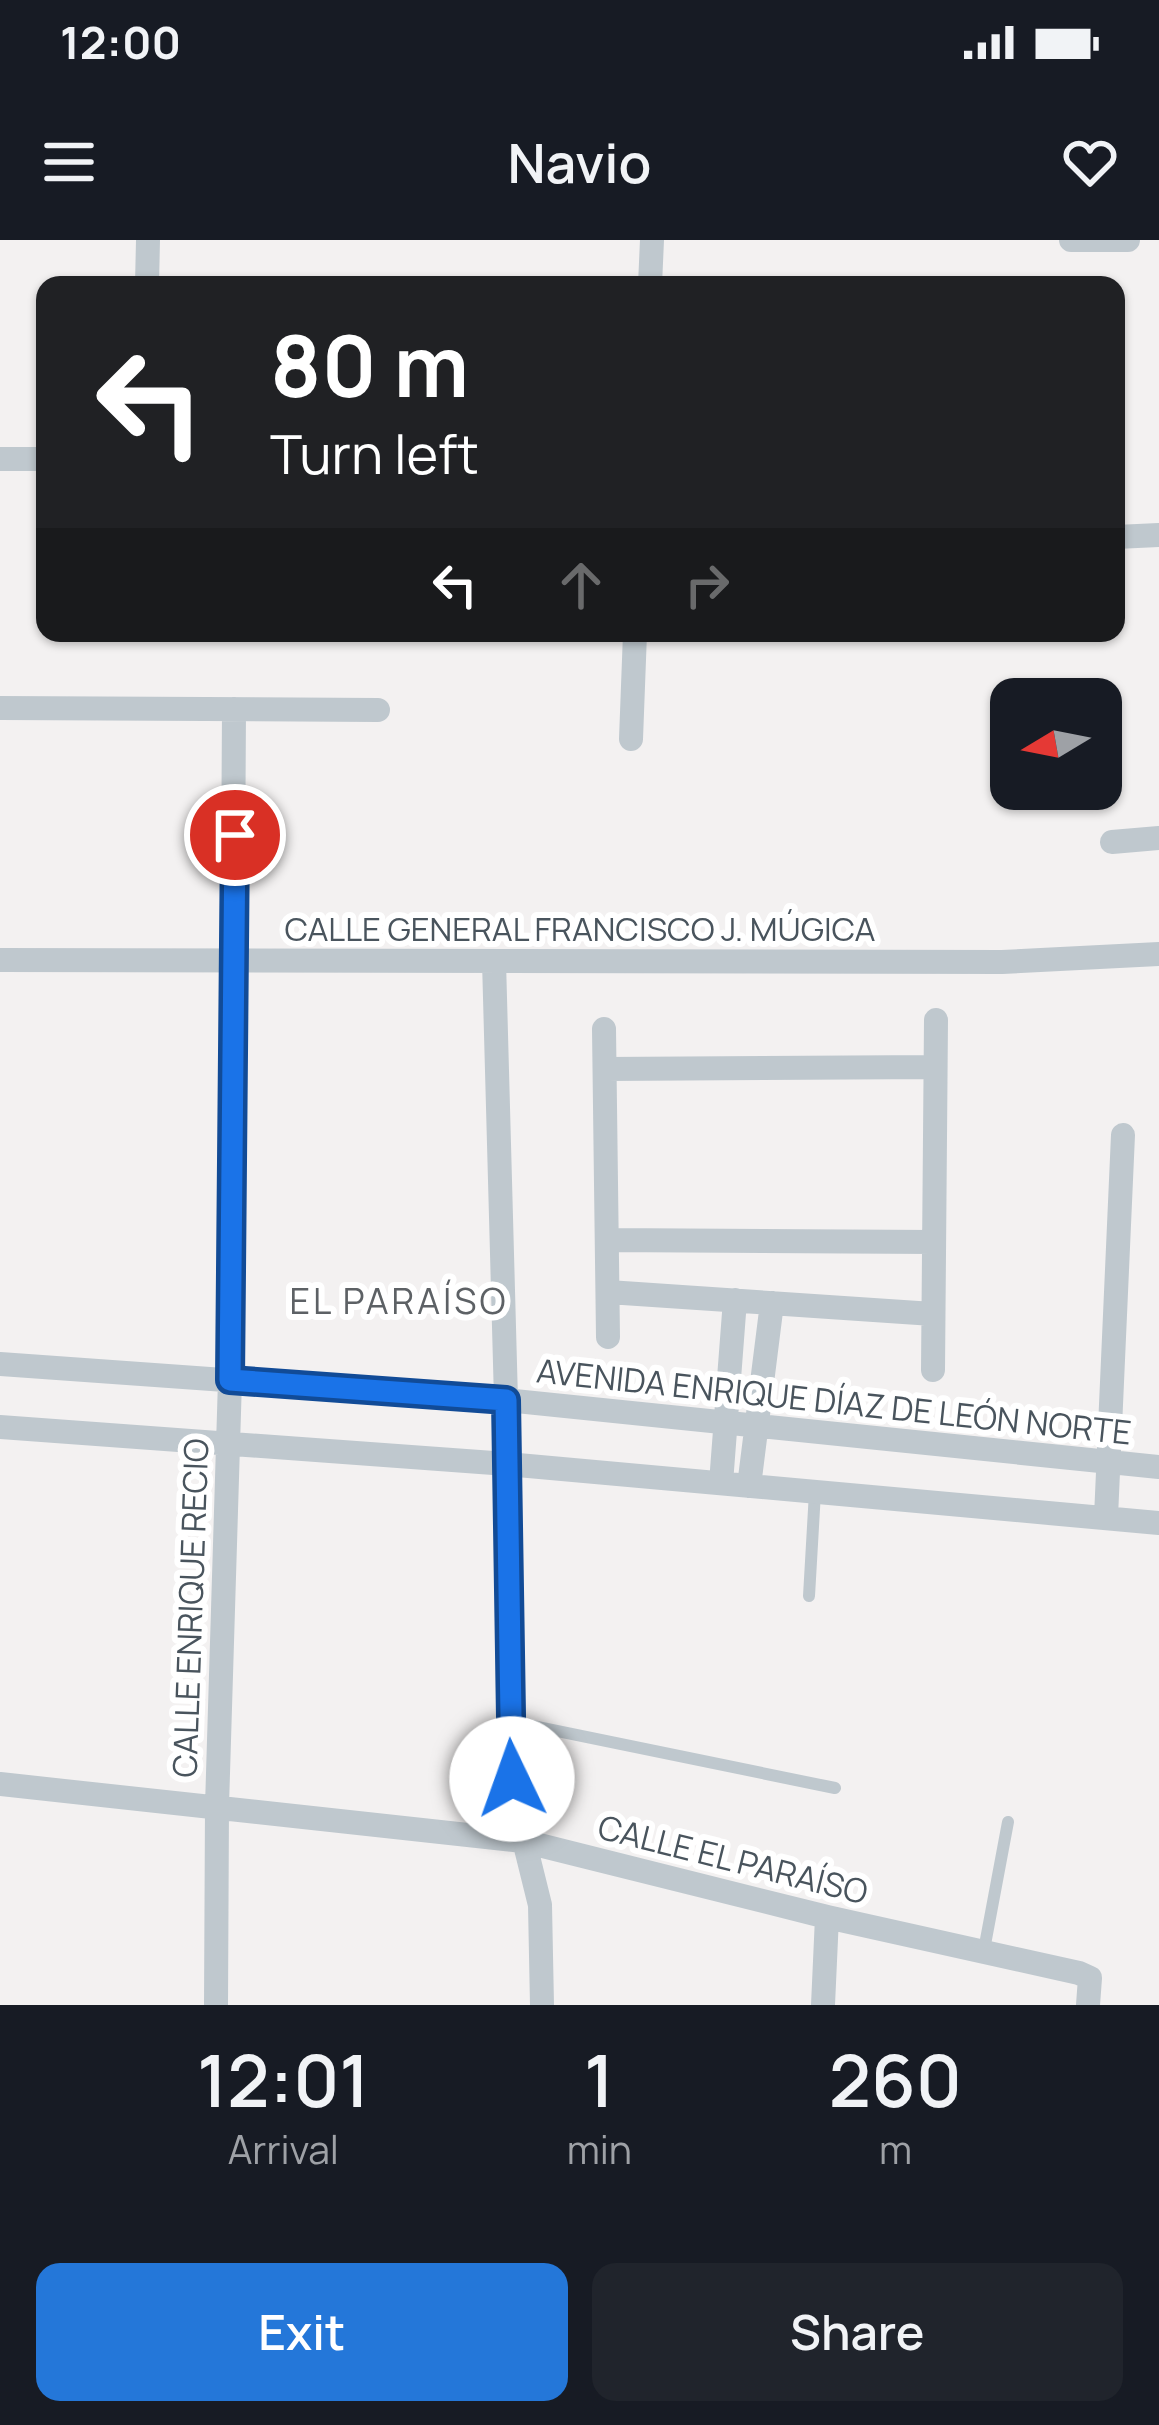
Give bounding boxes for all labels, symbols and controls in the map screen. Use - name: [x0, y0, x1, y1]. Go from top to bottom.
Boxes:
- text: 12:00: [60, 11, 181, 73]
- text: Navio: [507, 125, 652, 199]
- icon: menu: [36, 129, 102, 195]
- icon: heart: [1057, 129, 1123, 195]
- text: 80 m: [270, 307, 469, 422]
- icon: left: [72, 324, 228, 480]
- text: Turn left: [270, 416, 479, 490]
- icon: left: [422, 552, 488, 618]
- icon: ahead: [548, 552, 614, 618]
- icon: right: [674, 552, 740, 618]
- north arrow: [990, 678, 1122, 810]
- map controls: [990, 678, 1122, 810]
- pin: [184, 784, 286, 886]
- icon: arrive: [202, 802, 268, 868]
- street label: CALLE GENERAL FRANCISCO J. MÚGICA: [285, 906, 876, 951]
- district label: EL PARAÍSO: [289, 1276, 509, 1325]
- street label: AVENIDA ENRIQUE DÍAZ DE LEÓN NORTE: [534, 1347, 1134, 1455]
- street label: CALLE ENRIQUE RECIO: [162, 1438, 218, 1778]
- position arrow: [449, 1716, 575, 1842]
- street label: CALLE EL PARAÍSO: [593, 1804, 873, 1914]
- text: 12:01: [197, 2030, 370, 2129]
- text: 1: [584, 2030, 615, 2129]
- text: 260: [829, 2030, 962, 2129]
- text: Arrival: [228, 2122, 339, 2176]
- text: min: [567, 2122, 632, 2176]
- text: m: [879, 2122, 912, 2176]
- button: Exit: [36, 2263, 568, 2401]
- button: Share: [592, 2263, 1123, 2401]

